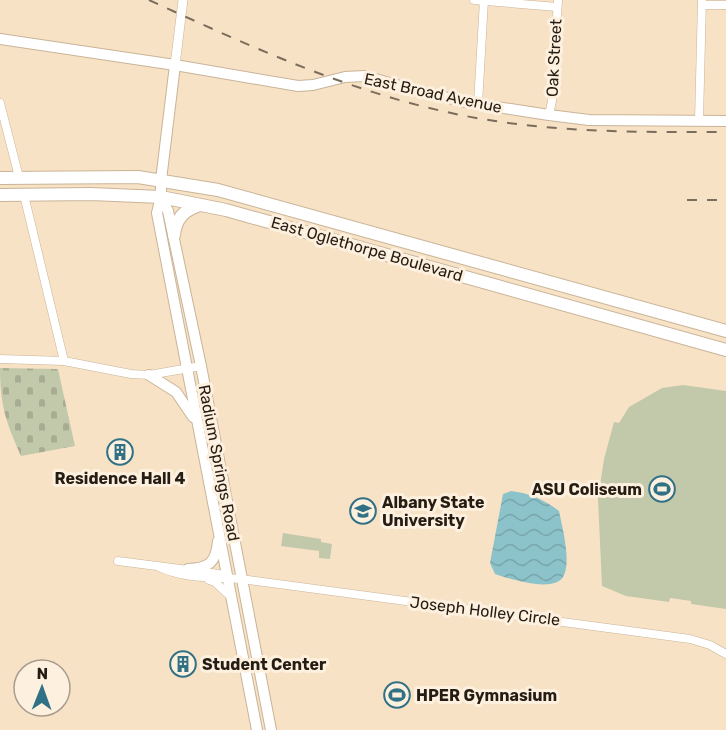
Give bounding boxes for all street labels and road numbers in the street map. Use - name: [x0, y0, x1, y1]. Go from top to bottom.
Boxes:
- street label: Oak Street: [542, 19, 566, 97]
- street label: East Broad Avenue: [362, 69, 504, 117]
- street label: East Oglethorpe Boulevard: [269, 212, 465, 286]
- street label: Radium Springs Road: [194, 383, 244, 543]
- street label: Joseph Holley Circle: [409, 592, 561, 630]

